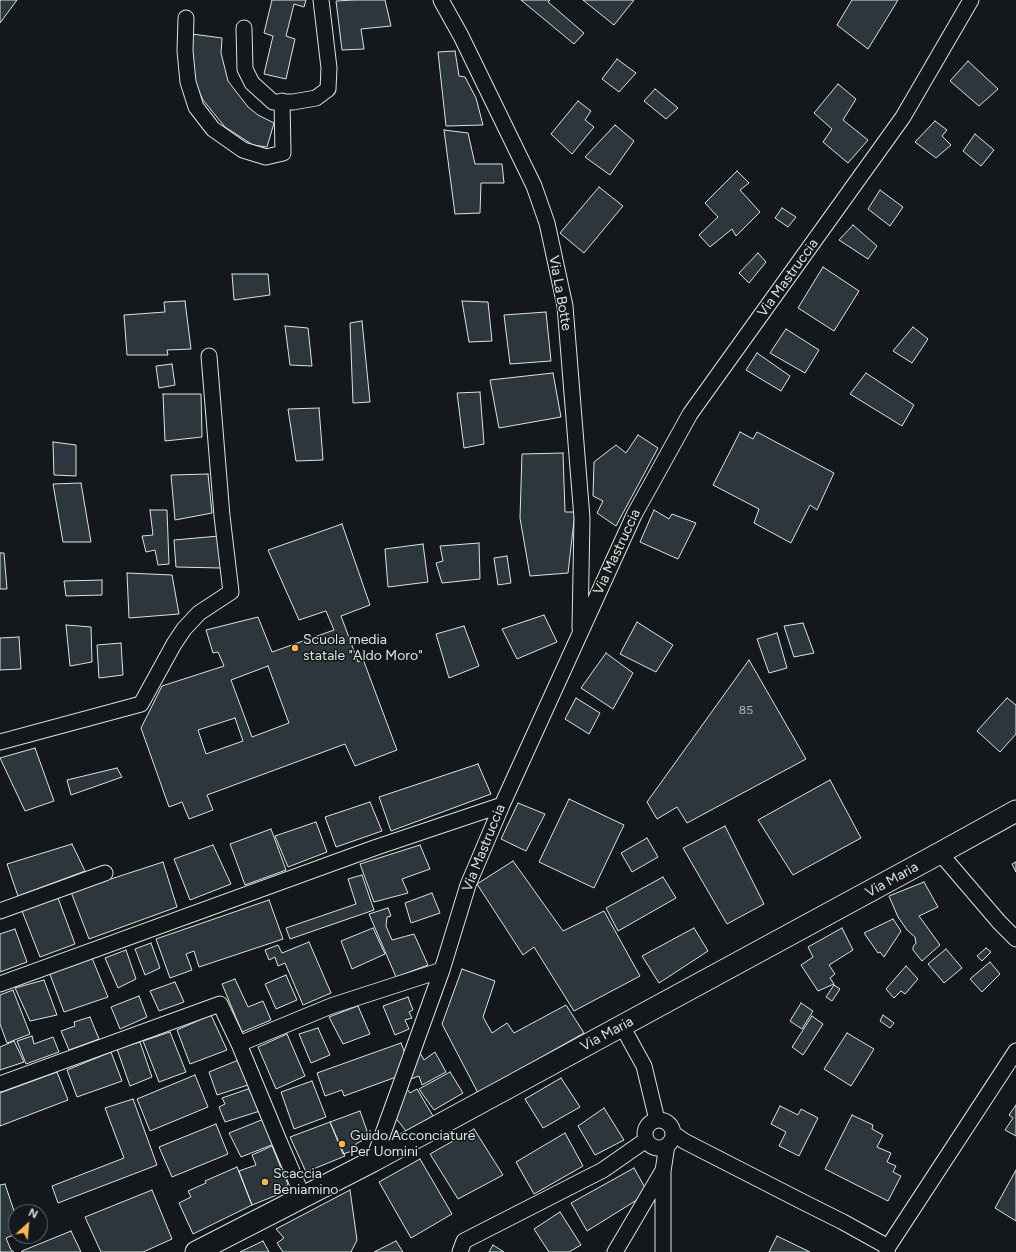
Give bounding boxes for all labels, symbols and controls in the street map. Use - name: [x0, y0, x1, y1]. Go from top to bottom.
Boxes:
- street label: Via Mastruccia: [754, 236, 822, 320]
- street label: Via La Botte: [545, 254, 575, 332]
- street label: Via Mastruccia: [590, 507, 644, 597]
- place label: Scuola media statale "Aldo Moro": [303, 632, 423, 664]
- marker: Scuola media statale "Aldo Moro": [290, 643, 300, 653]
- house number: 85: [739, 703, 753, 717]
- street label: Via Mastruccia: [459, 802, 509, 894]
- street label: Via Maria: [863, 859, 921, 901]
- street label: Via Maria: [578, 1013, 636, 1055]
- place label: Guido Acconciature Per Uomini: [350, 1128, 475, 1160]
- marker: Guido Acconciature Per Uomini: [337, 1139, 347, 1149]
- place label: Scaccia Beniamino: [273, 1166, 338, 1198]
- marker: Scaccia Beniamino: [260, 1177, 270, 1187]
- north arrow: [8, 1204, 48, 1244]
- text: N: [26, 1206, 40, 1221]

